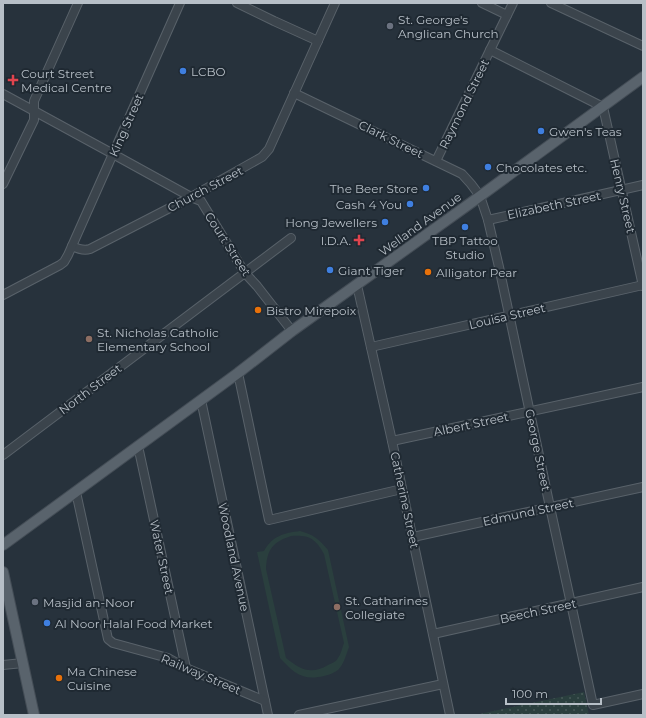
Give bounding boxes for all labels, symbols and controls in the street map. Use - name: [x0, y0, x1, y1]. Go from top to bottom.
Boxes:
- place label: St. George's Anglican Church: [398, 12, 499, 41]
- marker: St. George's Anglican Church: [385, 21, 395, 31]
- street label: Raymond Street: [436, 57, 492, 151]
- place label: LCBO: [191, 64, 226, 79]
- place label: Court Street Medical Centre: [21, 66, 112, 95]
- marker: LCBO: [178, 66, 188, 76]
- marker: Court Street Medical Centre: [8, 75, 18, 85]
- street label: King Street: [105, 91, 147, 159]
- street label: Clark Street: [356, 117, 426, 161]
- place label: Gwen's Teas: [549, 124, 622, 139]
- marker: Gwen's Teas: [536, 126, 546, 136]
- street label: Henry Street: [607, 157, 639, 235]
- place label: Chocolates etc.: [496, 160, 587, 175]
- marker: Chocolates etc.: [483, 162, 493, 172]
- street label: Church Street: [165, 163, 246, 215]
- place label: The Beer Store: [330, 181, 418, 196]
- marker: The Beer Store: [421, 183, 431, 193]
- street label: Elizabeth Street: [506, 188, 602, 222]
- street label: Welland Avenue: [376, 189, 464, 259]
- place label: Cash 4 You: [336, 197, 402, 212]
- marker: Cash 4 You: [405, 199, 415, 209]
- street label: Court Street: [202, 209, 254, 279]
- place label: Hong Jewellers: [285, 215, 377, 230]
- marker: Hong Jewellers: [380, 217, 390, 227]
- marker: TBP Tattoo Studio: [460, 222, 470, 232]
- place label: I.D.A.: [321, 233, 351, 248]
- place label: TBP Tattoo Studio: [432, 233, 498, 262]
- marker: I.D.A.: [354, 235, 364, 245]
- place label: Giant Tiger: [338, 263, 404, 278]
- marker: Giant Tiger: [325, 265, 335, 275]
- place label: Alligator Pear: [436, 265, 517, 280]
- marker: Alligator Pear: [423, 267, 433, 277]
- street label: Louisa Street: [467, 300, 547, 332]
- place label: Bistro Mirepoix: [266, 303, 357, 318]
- marker: Bistro Mirepoix: [253, 305, 263, 315]
- place label: St. Nicholas Catholic Elementary School: [97, 325, 219, 354]
- marker: St. Nicholas Catholic Elementary School: [84, 334, 94, 344]
- street label: North Street: [56, 360, 124, 417]
- street label: George Street: [522, 408, 554, 493]
- street label: Albert Street: [432, 409, 510, 439]
- street label: Catherine Street: [387, 450, 423, 550]
- street label: Edmund Street: [481, 495, 575, 529]
- street label: Woodland Avenue: [215, 501, 253, 613]
- street label: Water Street: [147, 518, 177, 596]
- place label: St. Catharines Collegiate: [345, 593, 428, 622]
- place label: Masjid an-Noor: [43, 595, 135, 610]
- street label: Beech Street: [498, 596, 578, 626]
- marker: Masjid an-Noor: [30, 597, 40, 607]
- marker: St. Catharines Collegiate: [332, 602, 342, 612]
- place label: Al Noor Halal Food Market: [55, 616, 212, 631]
- marker: Al Noor Halal Food Market: [42, 618, 52, 628]
- street label: Railway Street: [159, 650, 243, 698]
- place label: Ma Chinese Cuisine: [67, 664, 137, 693]
- marker: Ma Chinese Cuisine: [54, 673, 64, 683]
- scale bar: [506, 680, 601, 706]
- text: 100 m: [512, 686, 548, 701]

